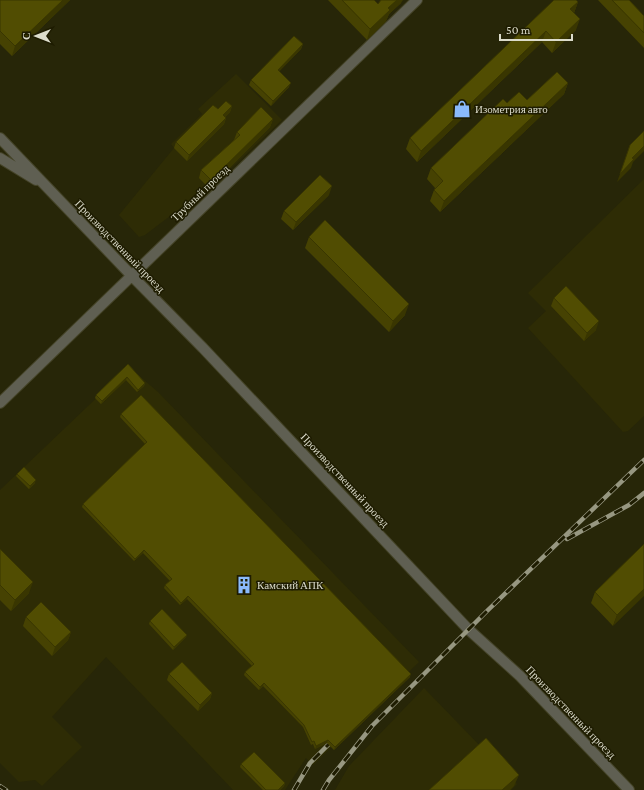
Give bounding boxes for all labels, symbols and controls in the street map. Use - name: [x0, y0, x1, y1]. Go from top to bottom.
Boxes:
- north arrow: [16, 16, 56, 56]
- scale bar: [500, 16, 572, 42]
- text: 50 m: [506, 23, 531, 37]
- text: С: [20, 32, 32, 40]
- shop icon: Изометрия авто: [452, 99, 472, 119]
- place label: Изометрия авто: [475, 103, 548, 115]
- street label: Трубный проезд: [169, 162, 232, 224]
- street label: Производственный проезд: [73, 197, 168, 295]
- street label: Производственный проезд: [298, 431, 392, 530]
- building icon: Камский АПК: [234, 575, 254, 595]
- place label: Камский АПК: [257, 579, 324, 591]
- street label: Производственный проезд: [524, 663, 619, 761]

